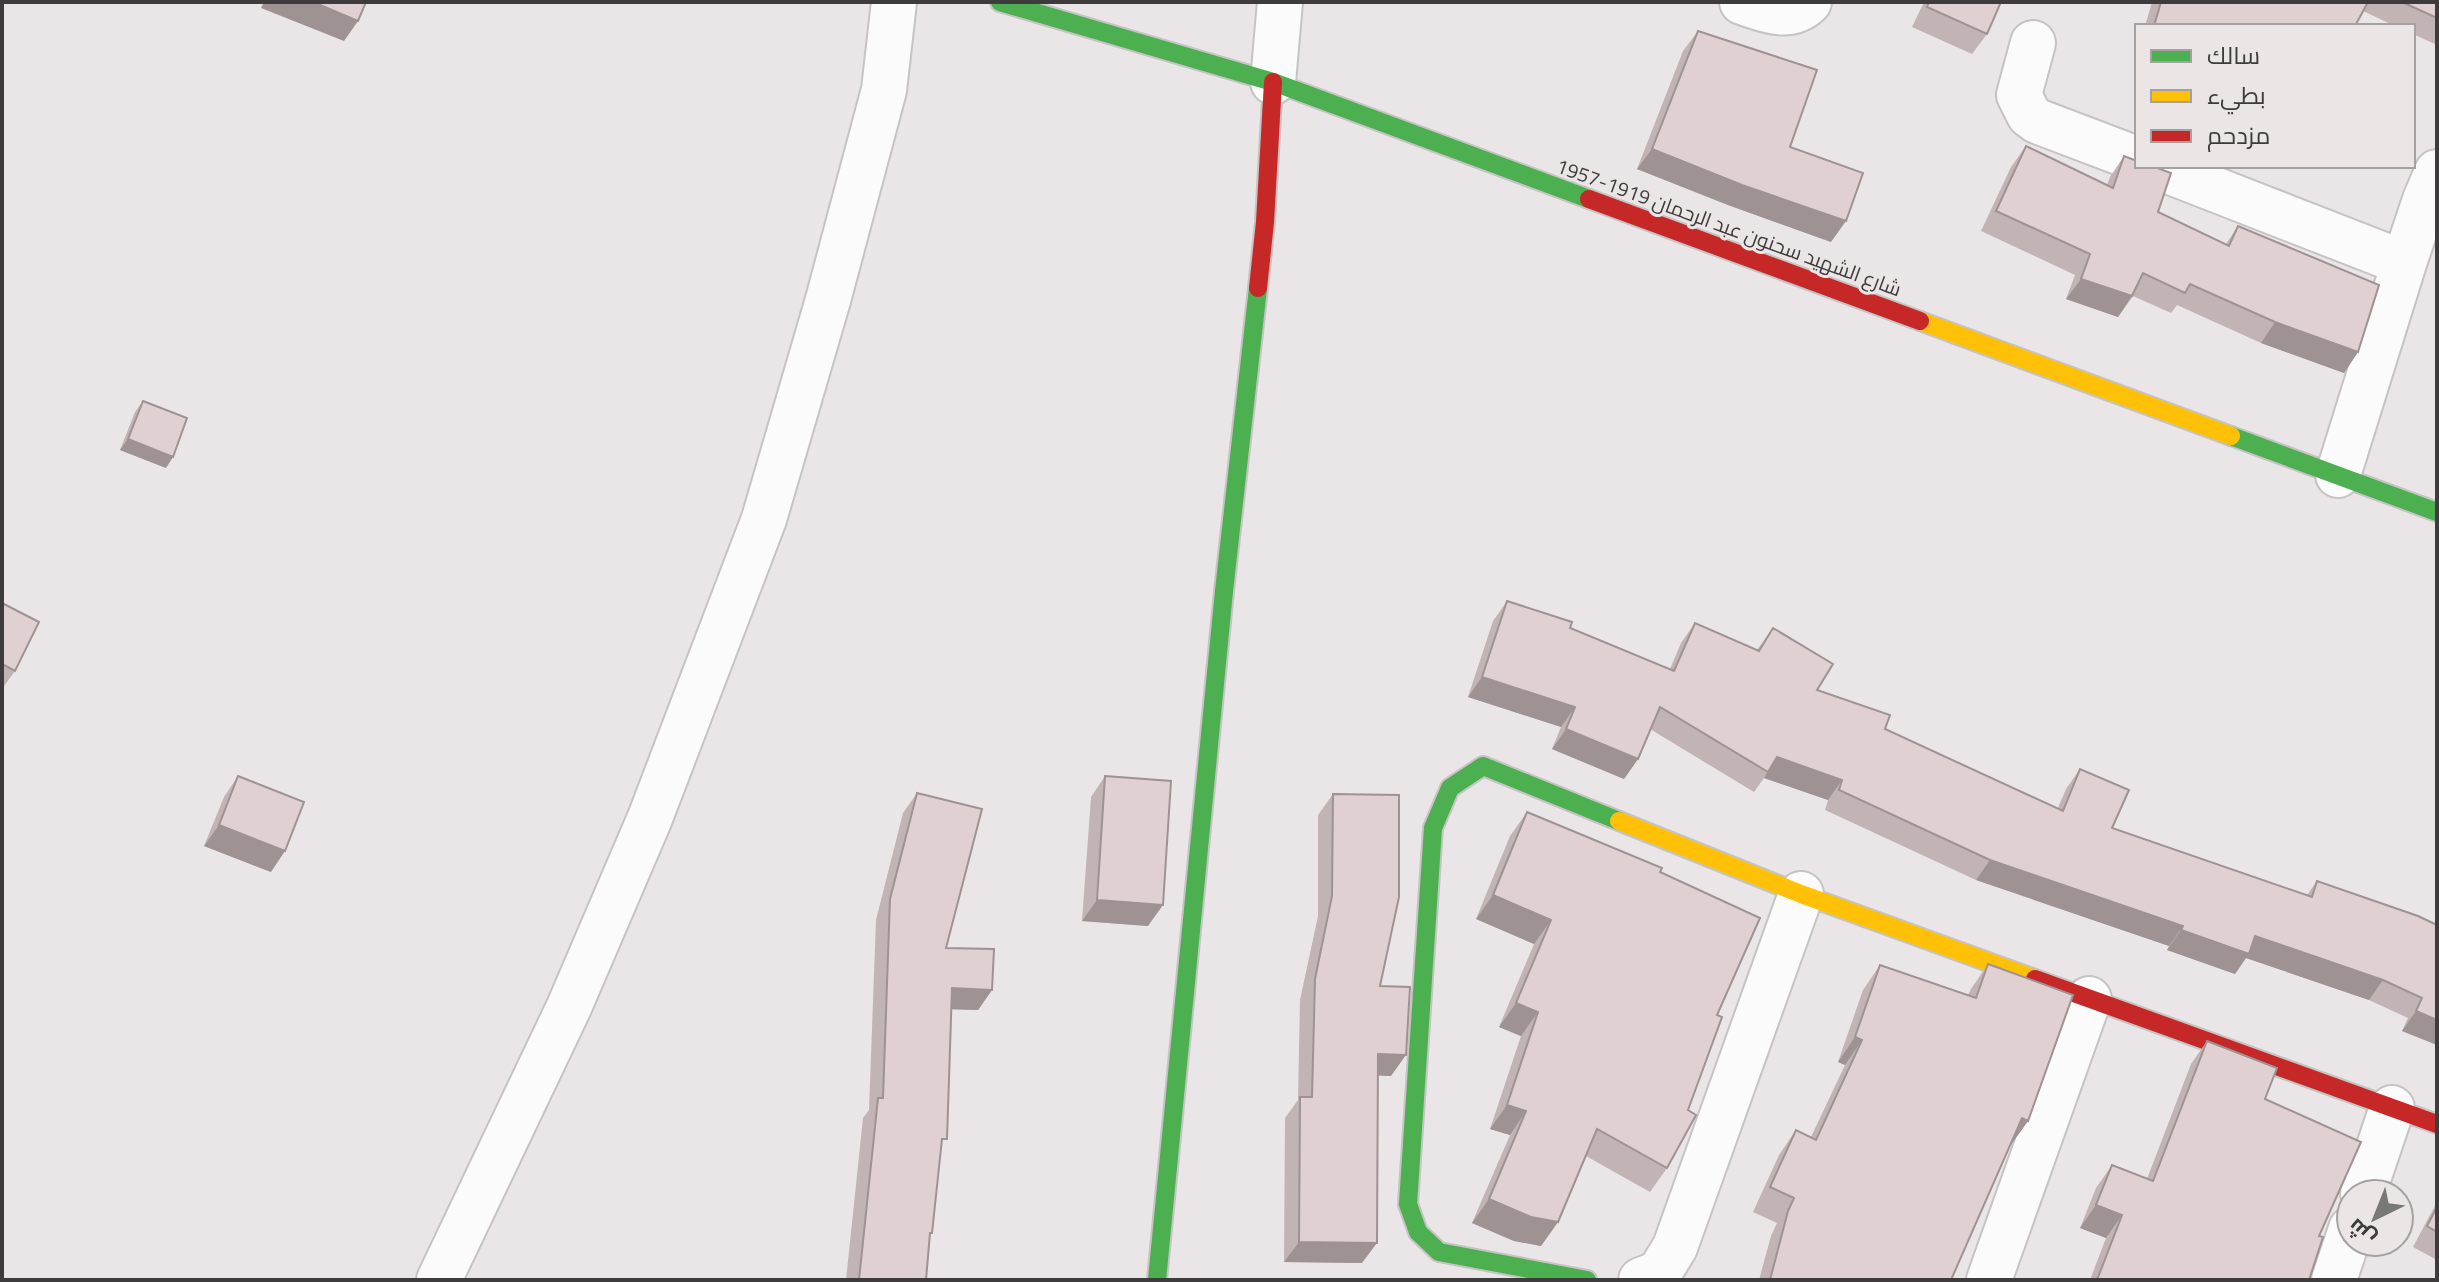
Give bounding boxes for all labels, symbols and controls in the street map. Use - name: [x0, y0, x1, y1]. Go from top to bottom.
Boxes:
- legend: [2135, 24, 2415, 168]
- text: سالك: [2207, 37, 2260, 73]
- text: بطيء: [2207, 77, 2266, 115]
- text: مزدحم: [2207, 117, 2270, 153]
- street label: شارع الشهيد سحنون عبد الرحمان 1919-1957: [1552, 150, 1906, 304]
- north arrow: [2335, 1178, 2415, 1258]
- text: ش: [2339, 1211, 2383, 1255]

